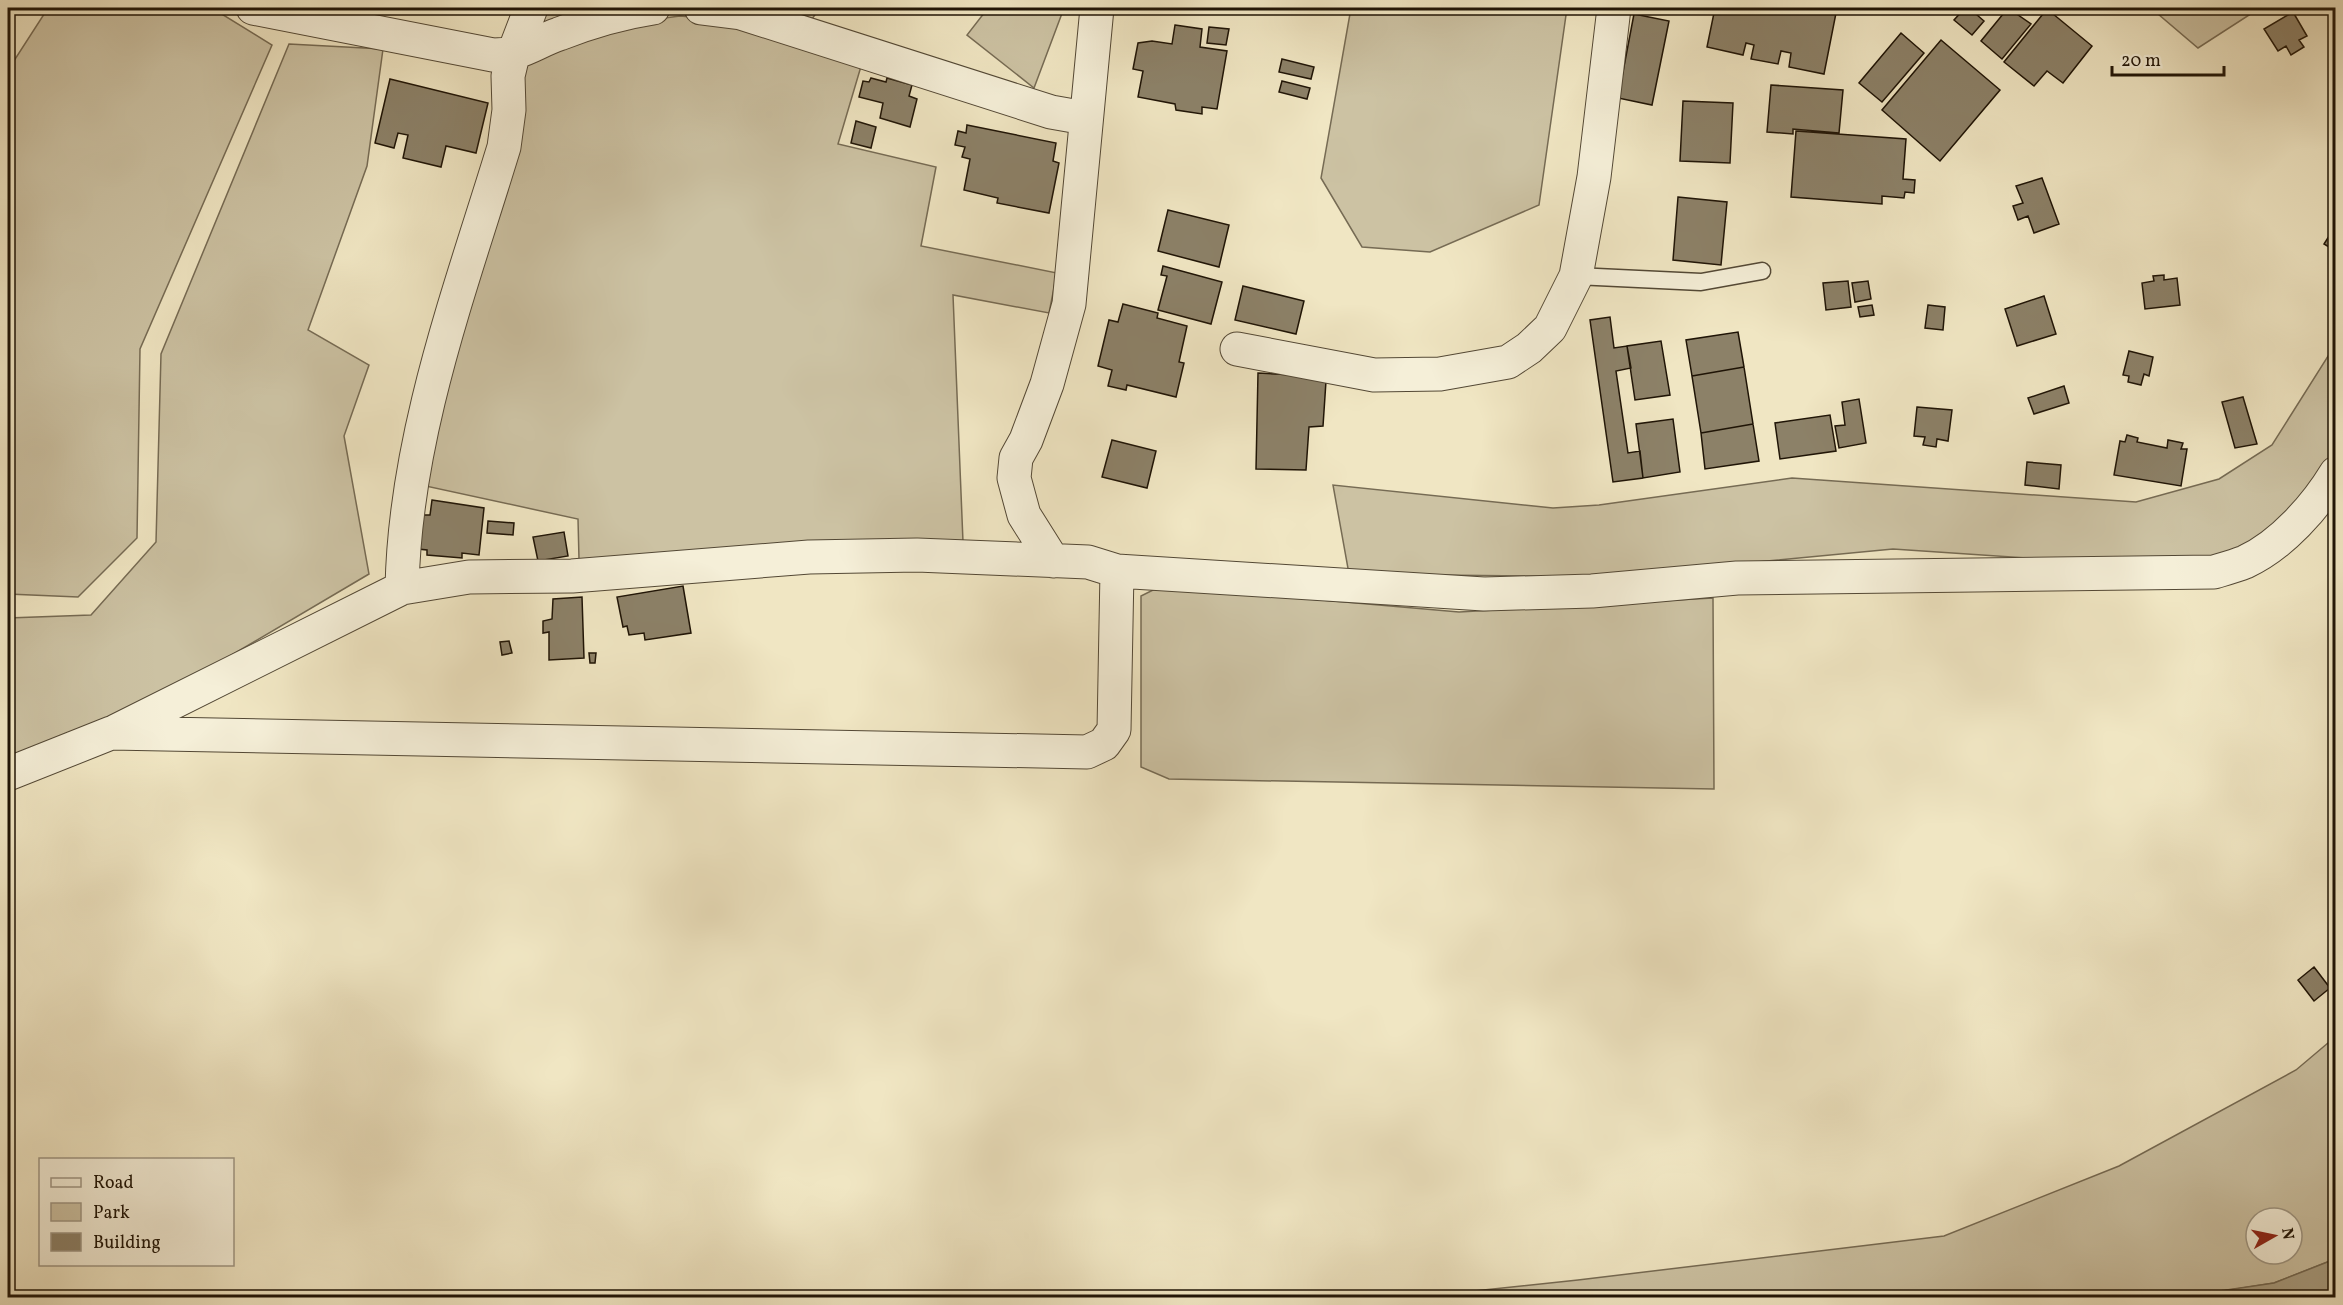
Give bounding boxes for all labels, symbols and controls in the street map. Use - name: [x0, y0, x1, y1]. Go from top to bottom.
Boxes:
- scale bar: [2112, 39, 2224, 77]
- text: 20 m: [2121, 49, 2161, 74]
- legend: [39, 1158, 234, 1266]
- text: Road: [93, 1171, 134, 1196]
- text: Park: [93, 1201, 130, 1226]
- north arrow: [2244, 1206, 2304, 1266]
- text: N: [2275, 1227, 2299, 1242]
- text: Building: [93, 1231, 161, 1256]

